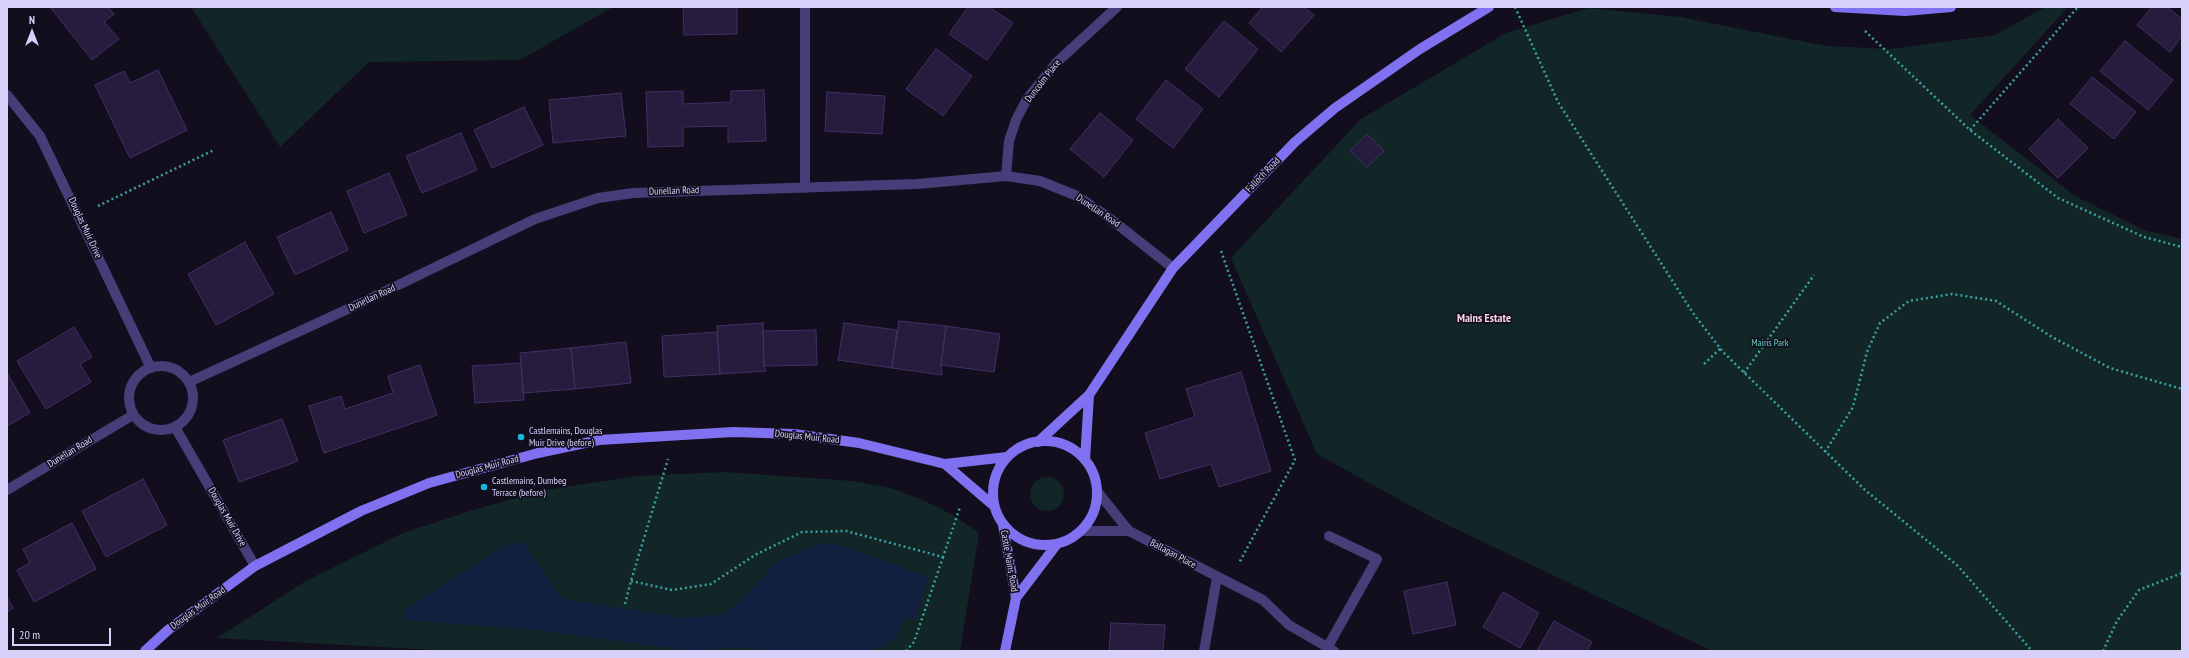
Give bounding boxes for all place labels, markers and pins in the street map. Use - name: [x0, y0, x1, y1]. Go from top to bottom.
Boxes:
- place label: Castlemains, Douglas Muir Drive (before): [529, 425, 602, 448]
- marker: Castlemains, Douglas Muir Drive (before): [516, 432, 526, 442]
- place label: Castlemains, Dumbeg Terrace (before): [492, 475, 566, 498]
- marker: Castlemains, Dumbeg Terrace (before): [479, 482, 489, 492]

